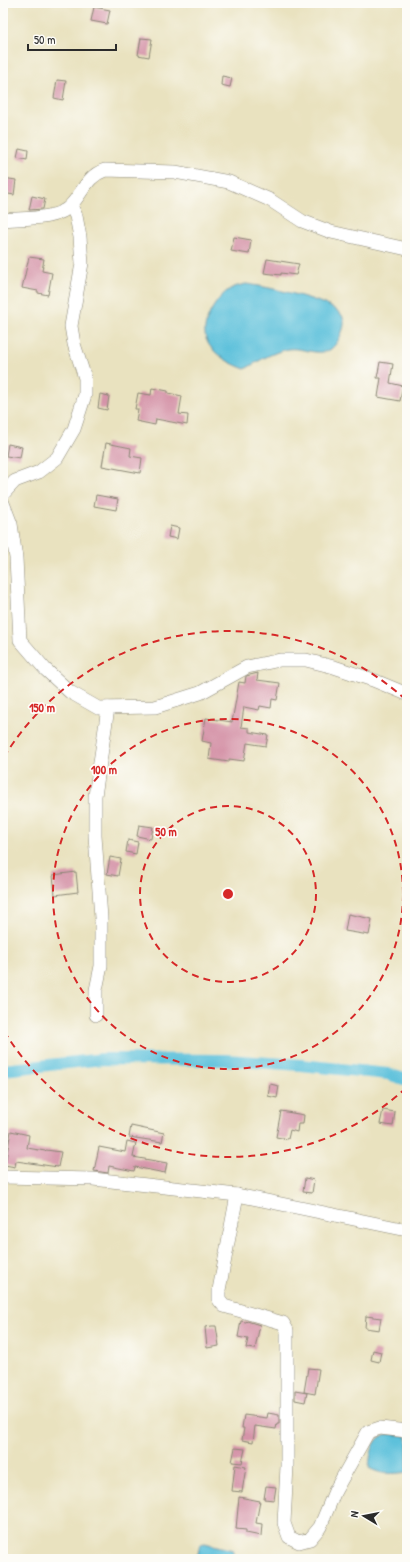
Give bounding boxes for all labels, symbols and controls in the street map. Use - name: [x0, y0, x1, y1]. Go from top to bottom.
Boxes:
- scale bar: [28, 26, 116, 52]
- text: 50 m: [34, 31, 55, 48]
- text: 150 m: [29, 699, 55, 716]
- text: 100 m: [91, 761, 117, 778]
- text: 50 m: [155, 823, 177, 840]
- centre of rings: [221, 887, 235, 901]
- north arrow: [344, 1496, 384, 1536]
- text: N: [347, 1510, 362, 1518]

